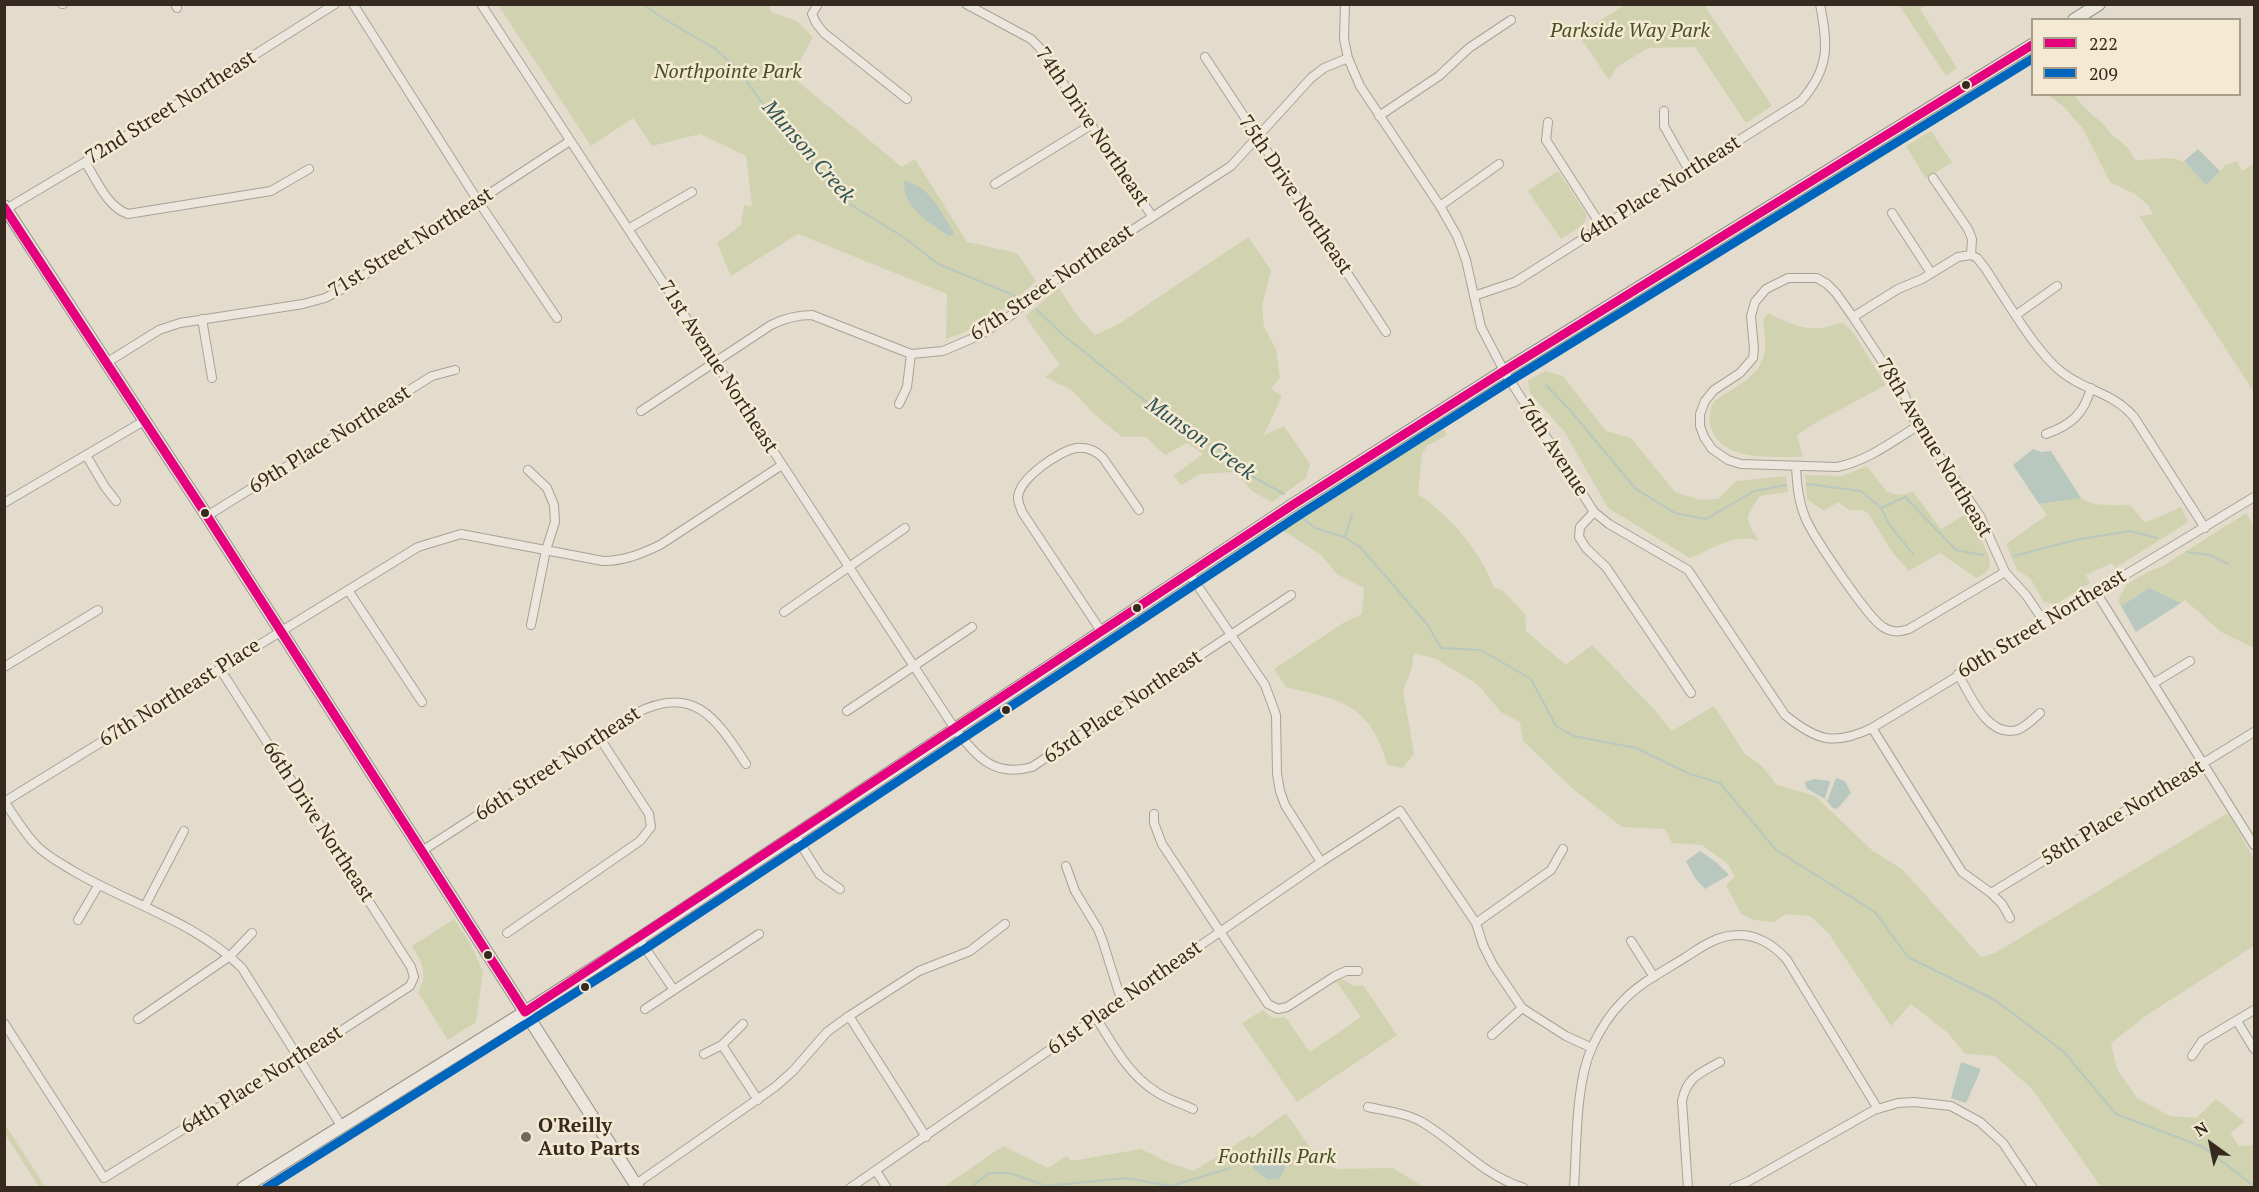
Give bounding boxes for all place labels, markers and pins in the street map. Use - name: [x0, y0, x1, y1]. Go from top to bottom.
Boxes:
- unlabelled marker: [1960, 79, 1972, 91]
- unlabelled marker: [199, 507, 211, 519]
- unlabelled marker: [1131, 602, 1143, 614]
- unlabelled marker: [1000, 704, 1012, 716]
- unlabelled marker: [482, 949, 494, 961]
- unlabelled marker: [579, 981, 591, 993]
- place label: O'Reilly Auto Parts: [538, 1114, 640, 1161]
- marker: O'Reilly Auto Parts: [519, 1130, 533, 1144]

